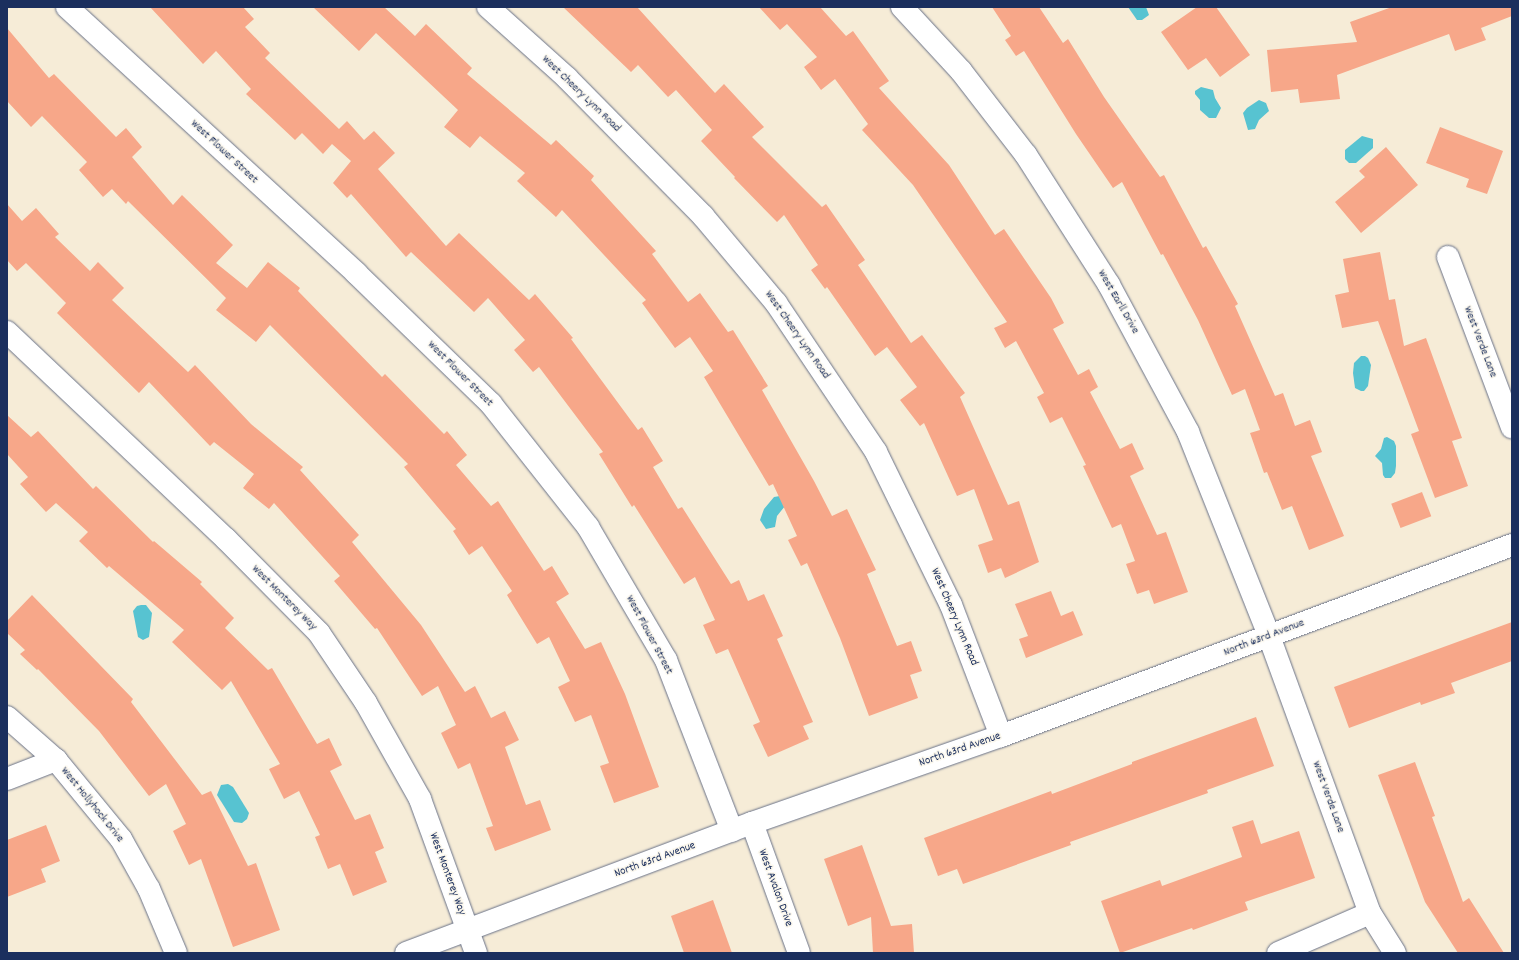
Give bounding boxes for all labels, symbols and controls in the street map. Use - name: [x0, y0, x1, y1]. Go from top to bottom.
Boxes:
- street label: West Cheery Lynn Road: [538, 53, 624, 135]
- street label: West Flower Street: [187, 117, 261, 187]
- street label: West Earll Drive: [1094, 267, 1142, 337]
- street label: West Cheery Lynn Road: [761, 288, 833, 382]
- street label: West Verde Lane: [1460, 304, 1500, 380]
- street label: West Flower Street: [424, 338, 496, 410]
- street label: West Monterey Way: [248, 562, 320, 634]
- street label: West Cheery Lynn Road: [927, 566, 981, 668]
- street label: West Flower Street: [622, 593, 676, 677]
- street label: North 63rd Avenue: [1222, 616, 1306, 660]
- street label: North 63rd Avenue: [917, 729, 1003, 771]
- street label: West Verde Lane: [1308, 759, 1348, 835]
- street label: West Hollyhock Drive: [57, 764, 127, 846]
- street label: West Monterey Way: [425, 831, 469, 917]
- street label: North 63rd Avenue: [612, 839, 698, 881]
- street label: West Avalon Drive: [754, 847, 796, 929]

